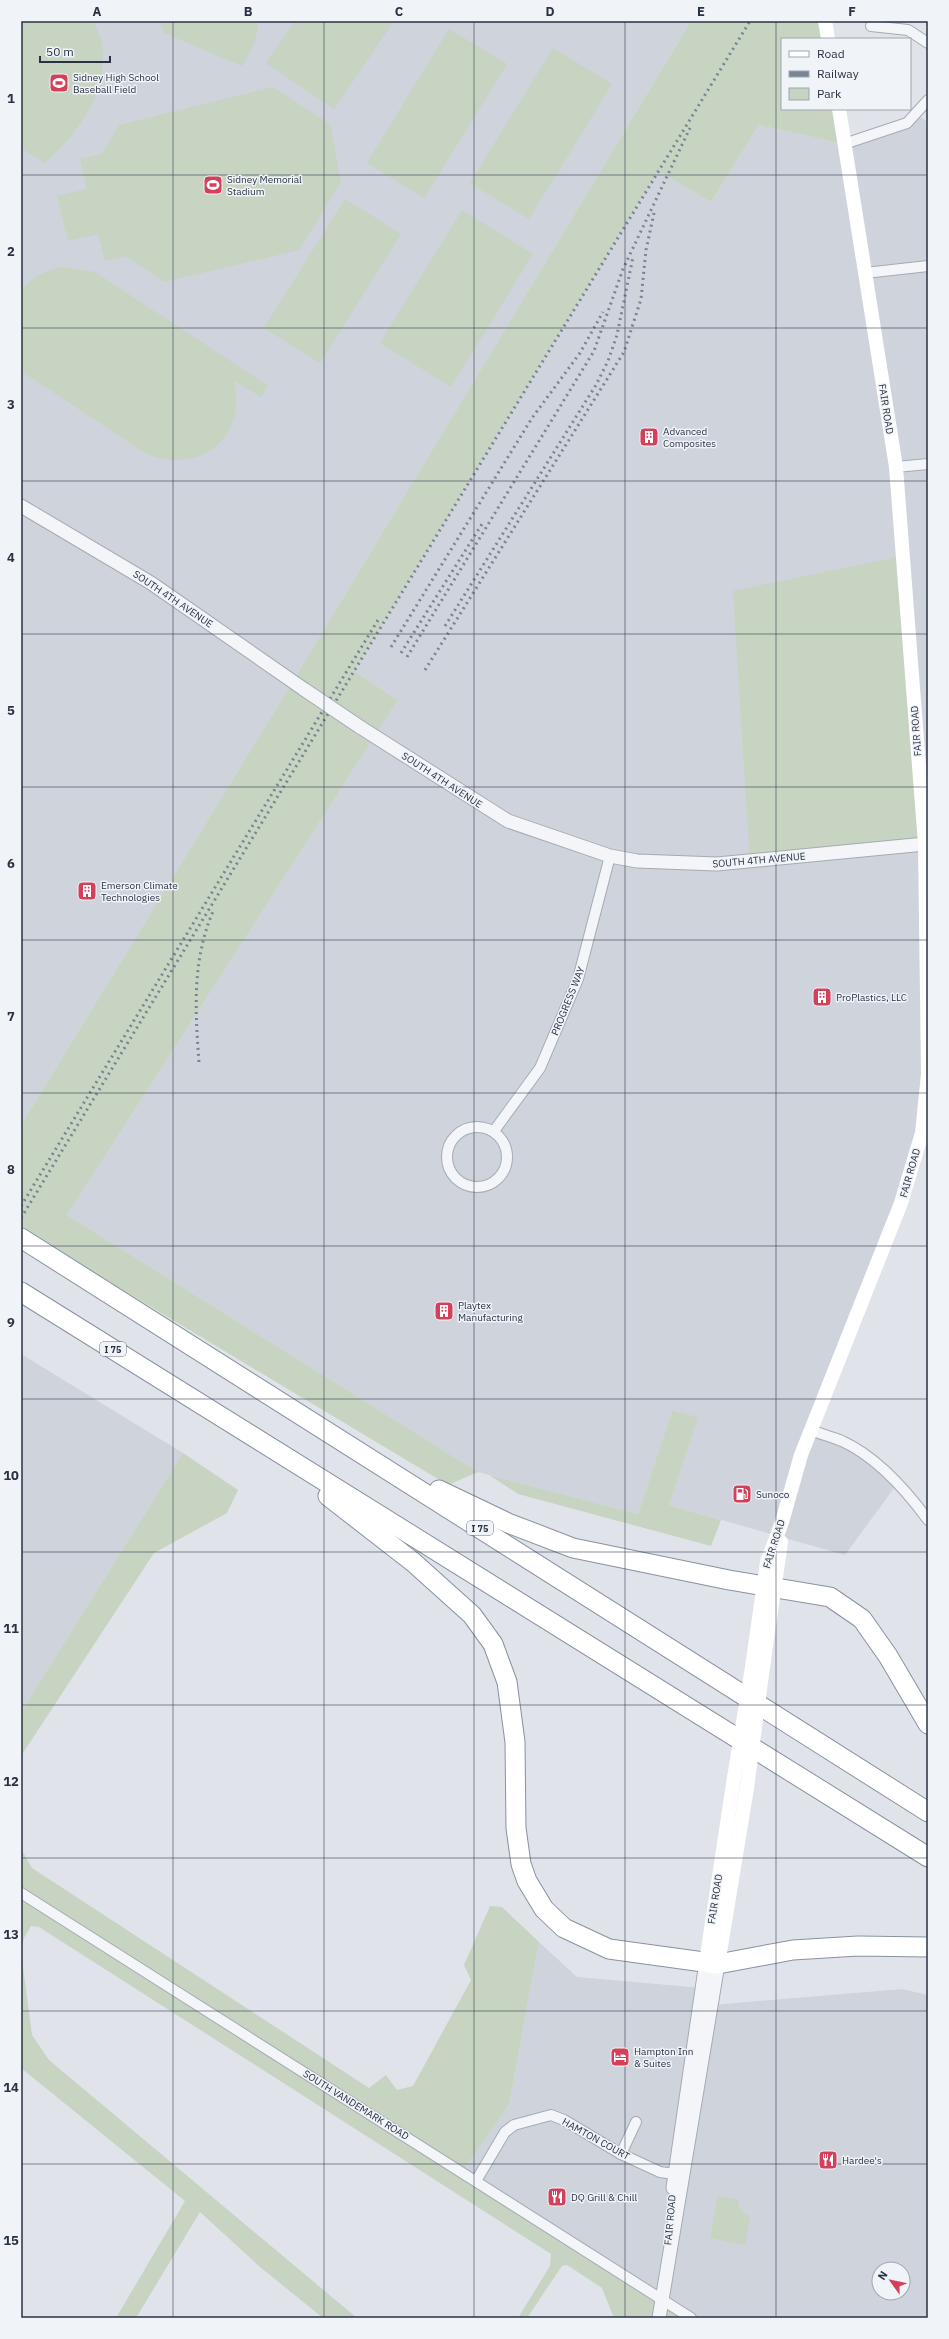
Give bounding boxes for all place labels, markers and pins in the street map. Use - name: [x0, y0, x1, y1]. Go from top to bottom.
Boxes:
- place label: Sidney High School Baseball Field: [73, 71, 159, 96]
- sports icon: Sidney High School Baseball Field: [48, 72, 70, 94]
- place label: Sidney Memorial Stadium: [227, 173, 302, 198]
- sports icon: Sidney Memorial Stadium: [202, 174, 224, 196]
- place label: Advanced Composites: [663, 425, 716, 450]
- building icon: Advanced Composites: [638, 426, 660, 448]
- place label: Emerson Climate Technologies: [101, 879, 178, 904]
- building icon: Emerson Climate Technologies: [76, 880, 98, 902]
- building icon: ProPlastics, LLC: [811, 986, 833, 1008]
- place label: ProPlastics, LLC: [836, 991, 907, 1004]
- place label: Playtex Manufacturing: [458, 1299, 523, 1324]
- building icon: Playtex Manufacturing: [433, 1300, 455, 1322]
- fuel station icon: Sunoco: [731, 1483, 753, 1505]
- place label: Sunoco: [756, 1488, 790, 1501]
- place label: Hampton Inn & Suites: [634, 2045, 693, 2070]
- hotel icon: Hampton Inn & Suites: [609, 2046, 631, 2068]
- restaurant icon: Hardee's: [817, 2149, 839, 2171]
- place label: Hardee's: [842, 2154, 882, 2167]
- restaurant icon: DQ Grill & Chill: [546, 2186, 568, 2208]
- place label: DQ Grill & Chill: [571, 2191, 637, 2204]

